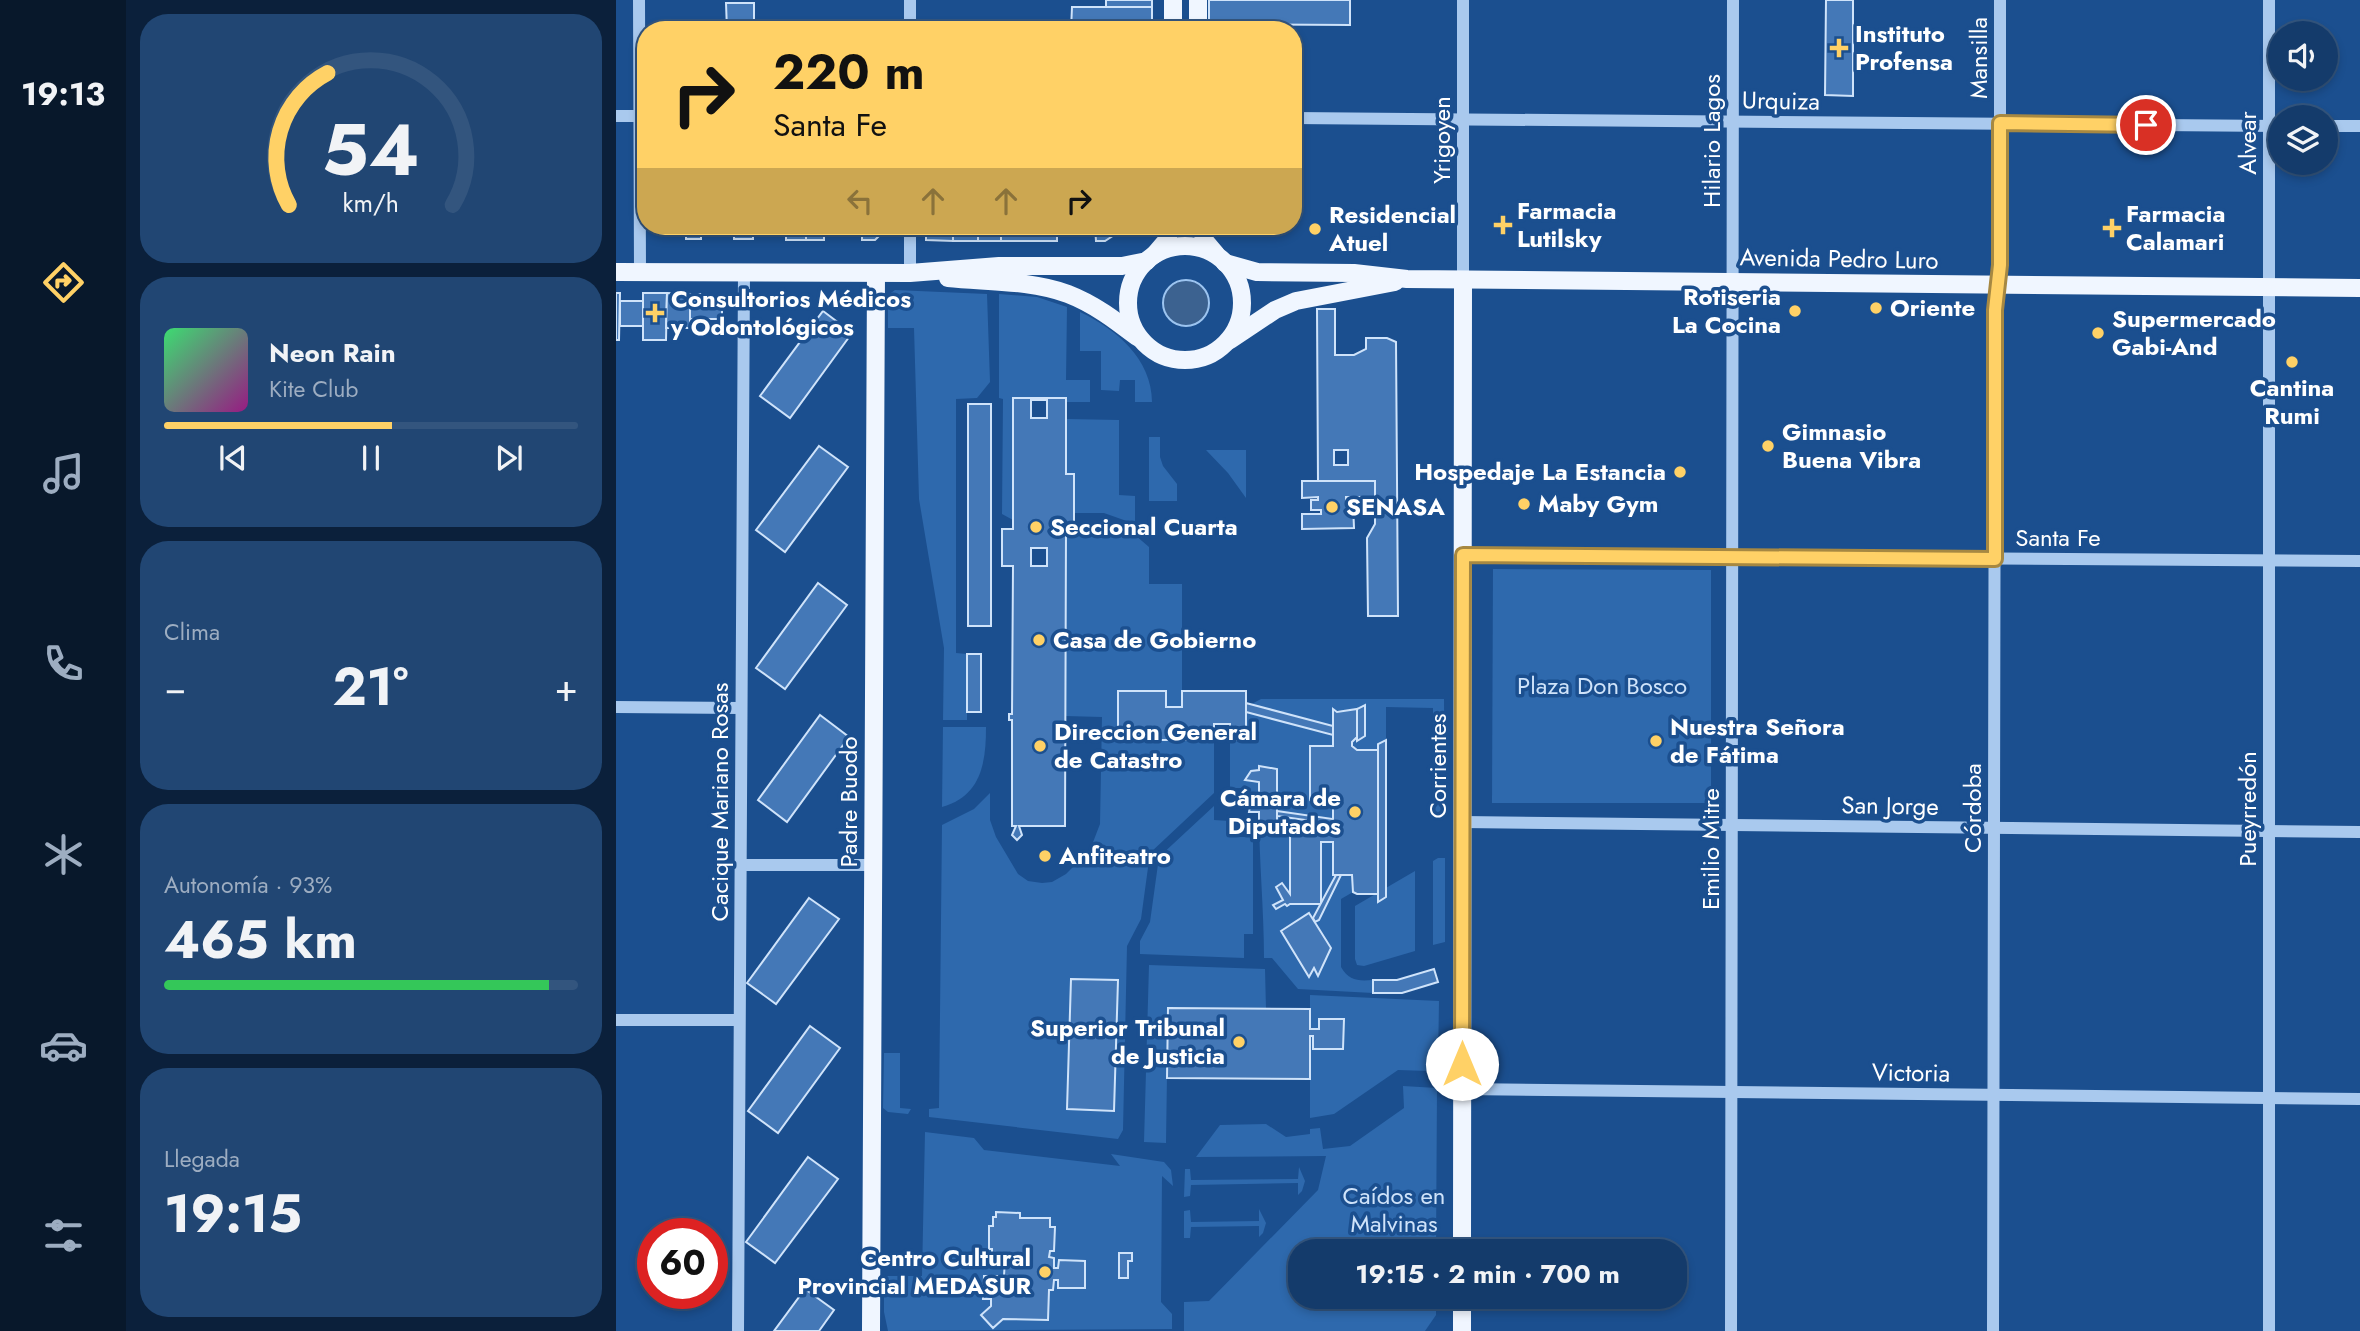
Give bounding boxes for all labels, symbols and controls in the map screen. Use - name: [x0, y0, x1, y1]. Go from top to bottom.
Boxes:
- place label: Instituto Profensa: [1855, 16, 1953, 79]
- street label: Mansilla: [1961, 17, 1996, 99]
- map controls: [2268, 21, 2338, 175]
- button: sound: [2268, 21, 2338, 91]
- text: 220 m: [773, 37, 925, 107]
- marker: Instituto Profensa: [1829, 38, 1849, 58]
- icon: right: [658, 49, 749, 140]
- text: 19:13: [21, 71, 105, 117]
- street label: Hilario Lagos: [1694, 74, 1729, 208]
- street label: Urquiza: [1742, 82, 1820, 119]
- pin: [2116, 95, 2176, 155]
- street label: Yrigoyen: [1424, 96, 1459, 184]
- text: 54: [322, 97, 420, 202]
- text: Santa Fe: [773, 102, 887, 148]
- button: layers: [2268, 105, 2338, 175]
- icon: arrive: [2127, 106, 2165, 144]
- street label: Alvear: [2230, 110, 2265, 175]
- icon: left: [841, 182, 879, 220]
- icon: ahead: [914, 182, 952, 220]
- icon: ahead: [987, 182, 1025, 220]
- icon: right: [1060, 182, 1098, 220]
- text: km/h: [343, 185, 399, 221]
- place label: Farmacia Lutilsky: [1517, 193, 1616, 256]
- place label: Farmacia Calamari: [2126, 196, 2225, 259]
- place label: Residencial Atuel: [1328, 197, 1456, 260]
- marker: Farmacia Lutilsky: [1495, 217, 1511, 233]
- marker: Farmacia Calamari: [2104, 220, 2120, 236]
- marker: Residencial Atuel: [1307, 221, 1323, 237]
- street label: Avenida Pedro Luro: [1739, 239, 1939, 278]
- icon: directions: [39, 258, 88, 307]
- place label: Rotiseria La Cocina: [1672, 279, 1781, 342]
- place label: Consultorios Médicos y Odontológicos: [670, 281, 911, 344]
- place label: Oriente: [1890, 290, 1975, 325]
- marker: Oriente: [1868, 300, 1884, 316]
- place label: Supermercado Gabi-And: [2112, 301, 2276, 364]
- marker: Consultorios Médicos y Odontológicos: [645, 303, 665, 323]
- marker: Rotiseria La Cocina: [1787, 303, 1803, 319]
- marker: Supermercado Gabi-And: [2090, 325, 2106, 341]
- text: Neon Rain: [269, 334, 396, 372]
- marker: Cantina Rumi: [2284, 354, 2300, 370]
- place label: Cantina Rumi: [2250, 370, 2334, 433]
- text: Kite Club: [269, 372, 358, 406]
- place label: Gimnasio Buena Vibra: [1782, 414, 1921, 477]
- marker: Gimnasio Buena Vibra: [1760, 438, 1776, 454]
- icon: previous: [214, 439, 252, 477]
- icon: pause: [352, 439, 390, 477]
- icon: next: [490, 439, 528, 477]
- icon: music: [39, 449, 88, 498]
- place label: Hospedaje La Estancia: [1414, 454, 1666, 489]
- marker: Hospedaje La Estancia: [1672, 464, 1688, 480]
- place label: Maby Gym: [1538, 486, 1659, 521]
- place label: SENASA: [1346, 489, 1445, 524]
- marker: Maby Gym: [1516, 496, 1532, 512]
- marker: SENASA: [1324, 499, 1340, 515]
- place label: Seccional Cuarta: [1050, 509, 1238, 544]
- marker: Seccional Cuarta: [1028, 519, 1044, 535]
- street label: Santa Fe: [2015, 520, 2101, 555]
- text: Clima: [164, 615, 220, 649]
- place label: Casa de Gobierno: [1053, 622, 1256, 657]
- marker: Casa de Gobierno: [1031, 632, 1047, 648]
- icon: phone: [39, 639, 88, 688]
- text: 21°: [333, 649, 409, 725]
- text: −: [164, 660, 186, 715]
- text: +: [555, 660, 578, 715]
- park label: Plaza Don Bosco: [1517, 668, 1687, 703]
- street label: Cacique Mariano Rosas: [702, 683, 737, 921]
- place label: Nuestra Señora de Fátima: [1670, 709, 1845, 772]
- place label: Direccion General de Catastro: [1054, 714, 1257, 777]
- street label: Corrientes: [1420, 714, 1455, 819]
- marker: Nuestra Señora de Fátima: [1648, 733, 1664, 749]
- street label: Padre Buodo: [831, 737, 866, 867]
- marker: Direccion General de Catastro: [1032, 738, 1048, 754]
- street label: Pueyrredón: [2230, 751, 2265, 867]
- street label: Córdoba: [1955, 763, 1990, 853]
- place label: Cámara de Diputados: [1220, 780, 1341, 843]
- street label: San Jorge: [1841, 787, 1939, 824]
- street label: Emilio Mitre: [1693, 788, 1728, 910]
- marker: Cámara de Diputados: [1347, 804, 1363, 820]
- icon: climate: [39, 830, 88, 879]
- place label: Anfiteatro: [1058, 838, 1171, 873]
- marker: Anfiteatro: [1037, 848, 1053, 864]
- text: Autonomía · 93%: [164, 868, 332, 902]
- text: 465 km: [164, 902, 357, 978]
- place label: Superior Tribunal de Justicia: [1030, 1010, 1225, 1073]
- icon: car: [39, 1021, 88, 1070]
- position arrow: [1425, 1027, 1499, 1101]
- marker: Superior Tribunal de Justicia: [1231, 1034, 1247, 1050]
- street label: Victoria: [1871, 1054, 1951, 1091]
- text: Llegada: [164, 1142, 240, 1176]
- text: 19:15: [164, 1176, 302, 1252]
- park label: Caídos en Malvinas: [1343, 1178, 1445, 1241]
- icon: filters: [39, 1211, 88, 1260]
- speed limit sign: 60: [637, 1218, 728, 1309]
- place label: Centro Cultural Provincial MEDASUR: [797, 1240, 1031, 1303]
- text: 19:15 · 2 min · 700 m: [1355, 1255, 1620, 1293]
- marker: Centro Cultural Provincial MEDASUR: [1037, 1264, 1053, 1280]

